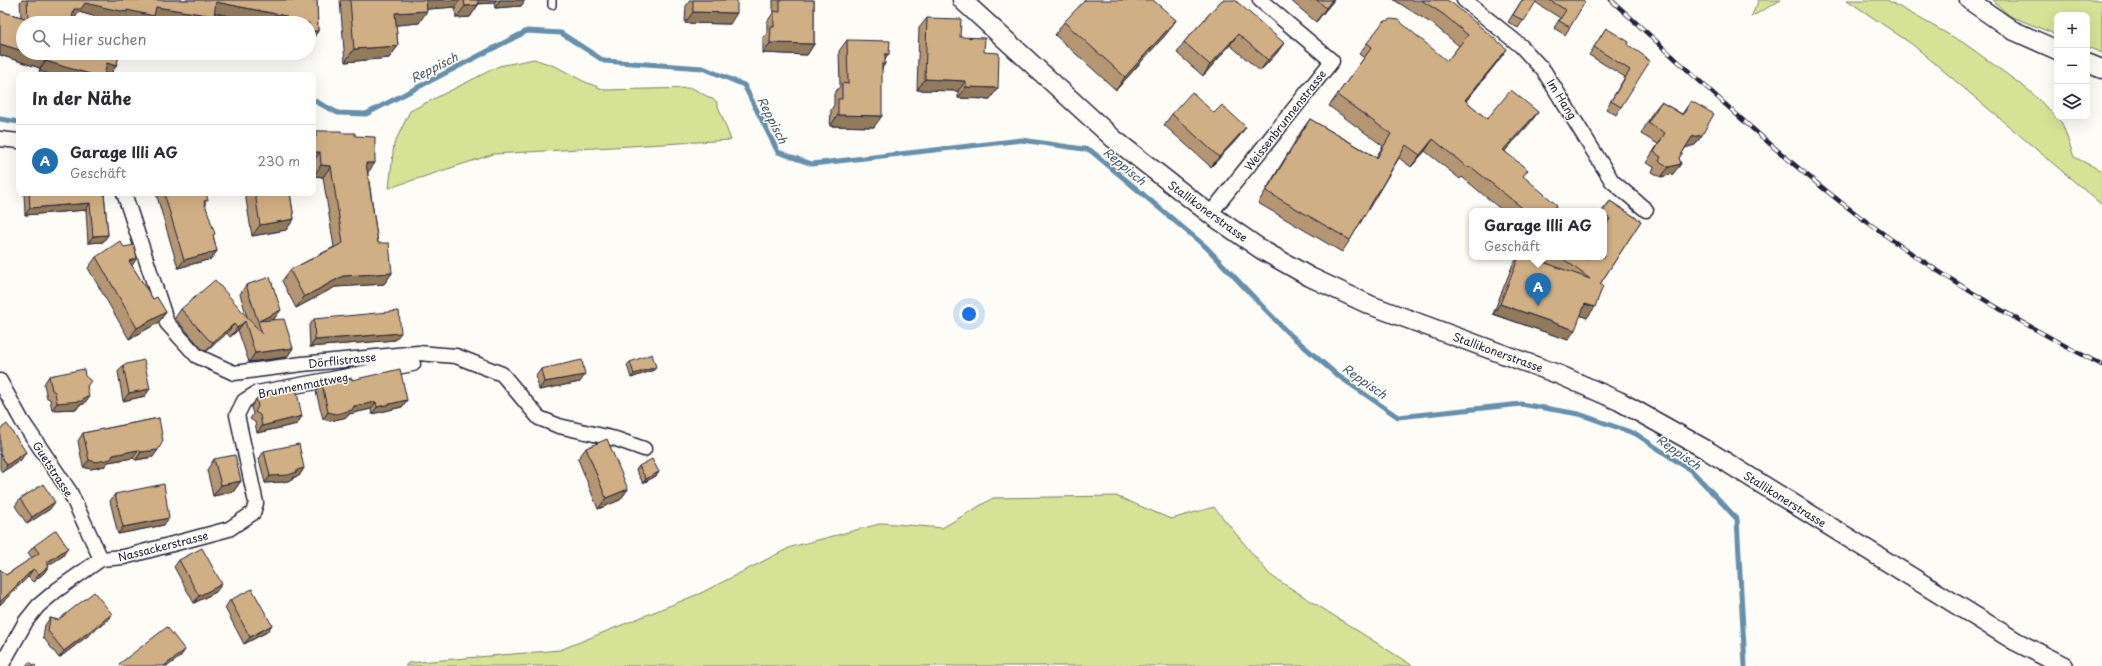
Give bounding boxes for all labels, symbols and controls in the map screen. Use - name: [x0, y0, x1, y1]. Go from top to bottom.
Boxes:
- map controls: [2054, 12, 2090, 120]
- button: +: [2054, 12, 2090, 48]
- search box: [16, 16, 316, 60]
- icon: search: [30, 27, 52, 49]
- text: Hier suchen: [62, 27, 147, 50]
- water label: Reppisch: [407, 47, 462, 86]
- button: −: [2054, 48, 2090, 84]
- street label: Weissenbrunnenstrasse: [1240, 66, 1330, 174]
- street label: Im Hang: [1543, 76, 1581, 122]
- button: layers: [2054, 84, 2090, 120]
- text: In der Nähe: [32, 85, 131, 111]
- water label: Reppisch: [754, 93, 793, 148]
- text: Garage Illi AG: [70, 140, 178, 163]
- water label: Reppisch: [1100, 143, 1151, 190]
- text: A: [40, 151, 50, 170]
- text: 230 m: [258, 151, 300, 170]
- text: Geschäft: [70, 163, 126, 182]
- street label: Stallikonerstrasse: [1165, 176, 1251, 246]
- popup: [1469, 208, 1607, 260]
- text: Garage Illi AG: [1484, 213, 1592, 236]
- text: Geschäft: [1484, 236, 1540, 255]
- pin: A: [1525, 273, 1551, 306]
- your location: [959, 304, 979, 324]
- street label: Stallikonerstrasse: [1451, 328, 1546, 376]
- street label: Dörflistrasse: [307, 348, 377, 372]
- water label: Reppisch: [1339, 359, 1392, 403]
- street label: Brunnenmattweg: [257, 368, 349, 402]
- water label: Reppisch: [1653, 430, 1706, 474]
- street label: Guetstrasse: [29, 438, 77, 500]
- street label: Stallikonerstrasse: [1740, 467, 1830, 531]
- street label: Nassackerstrasse: [116, 527, 210, 565]

